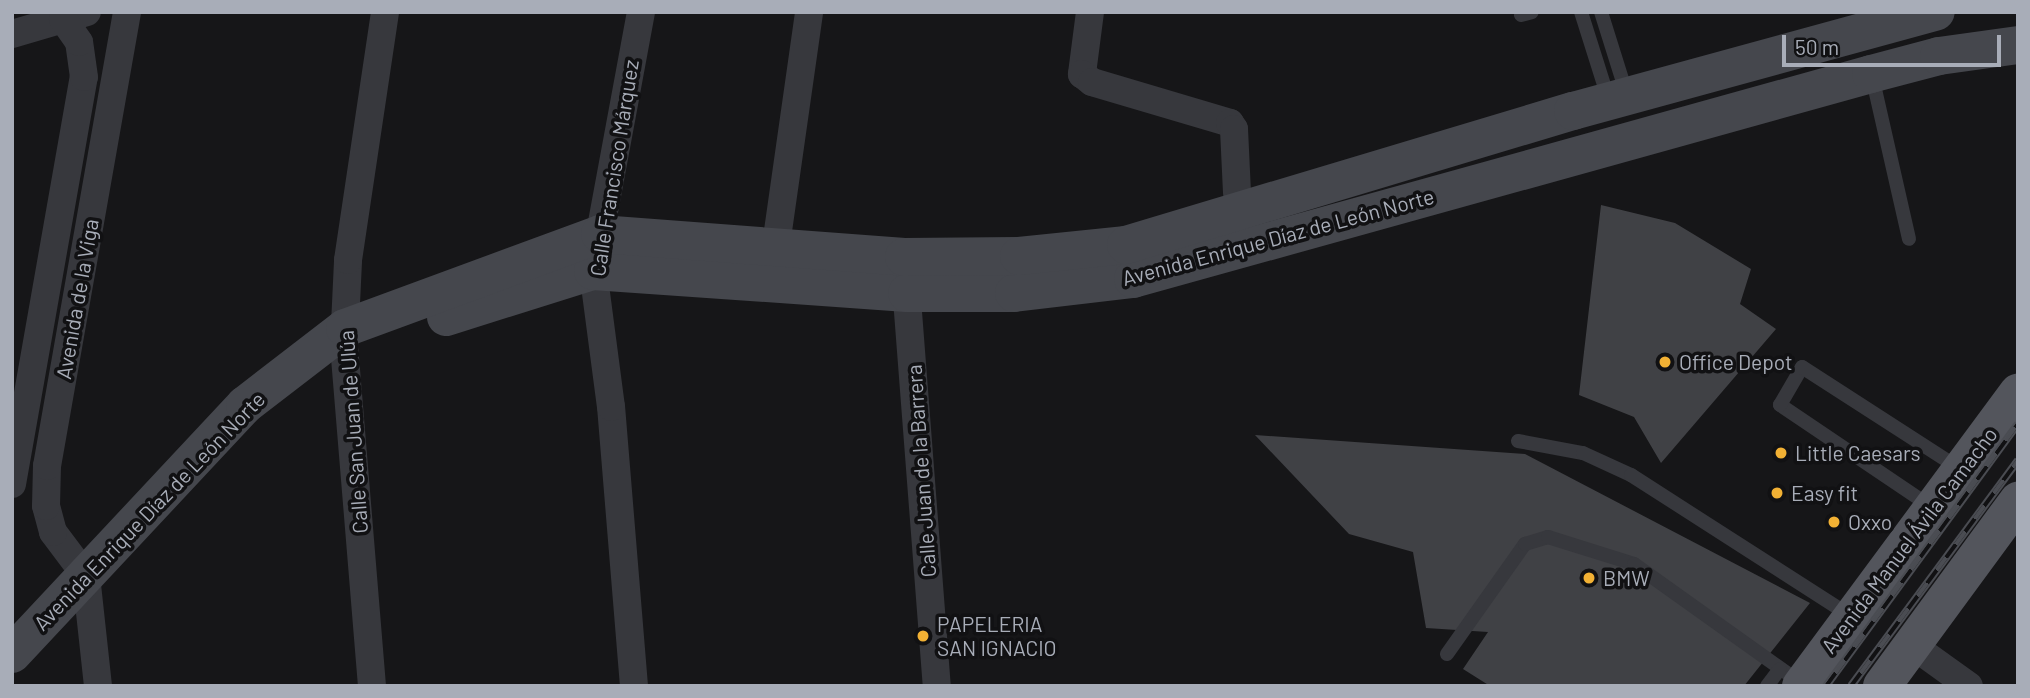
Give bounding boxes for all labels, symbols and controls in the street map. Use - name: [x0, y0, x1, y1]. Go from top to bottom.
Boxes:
- scale bar: [1785, 21, 2004, 65]
- text: 50 m: [1795, 34, 1839, 59]
- street label: Calle Francisco Márquez: [584, 58, 644, 278]
- street label: Avenida Enrique Díaz de León Norte: [1119, 183, 1437, 291]
- street label: Avenida de la Viga: [50, 217, 104, 381]
- street label: Calle San Juan de Ulúa: [333, 329, 373, 535]
- place label: Office Depot: [1679, 349, 1793, 375]
- marker: Office Depot: [1657, 354, 1673, 370]
- street label: Calle Juan de la Barrera: [901, 364, 941, 578]
- street label: Avenida Enrique Díaz de León Norte: [28, 386, 270, 636]
- street label: Avenida Manuel Ávila Camacho: [1816, 422, 2002, 658]
- place label: Little Caesars: [1795, 440, 1921, 466]
- marker: Little Caesars: [1773, 445, 1789, 461]
- place label: Easy fit: [1791, 480, 1858, 506]
- marker: Easy fit: [1769, 485, 1785, 501]
- place label: Oxxo: [1848, 509, 1892, 535]
- marker: Oxxo: [1826, 514, 1842, 530]
- place label: BMW: [1603, 565, 1650, 591]
- marker: BMW: [1581, 570, 1597, 586]
- place label: PAPELERIA SAN IGNACIO: [937, 611, 1057, 661]
- marker: PAPELERIA SAN IGNACIO: [915, 628, 931, 644]

